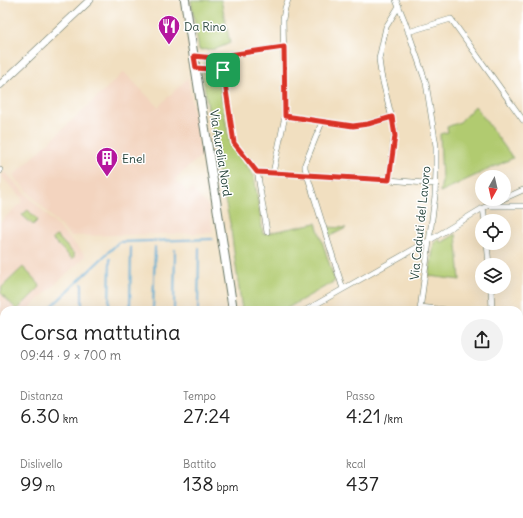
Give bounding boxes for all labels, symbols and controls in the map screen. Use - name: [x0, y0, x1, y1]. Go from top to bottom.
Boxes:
- restaurant icon: Da Rino: [156, 13, 182, 46]
- place label: Da Rino: [184, 19, 226, 34]
- pin: [206, 53, 240, 87]
- icon: arrive: [212, 59, 234, 81]
- street label: Via Aurelia Nord: [207, 109, 235, 197]
- building icon: Enel: [94, 145, 120, 178]
- place label: Enel: [122, 151, 145, 166]
- street label: Via Caduti del Lavoro: [407, 165, 433, 281]
- north arrow: [475, 170, 511, 206]
- map controls: [475, 170, 511, 294]
- button: locate: [475, 214, 511, 250]
- button: layers: [475, 258, 511, 294]
- text: Corsa mattutina: [20, 318, 181, 346]
- button: share: [461, 319, 503, 361]
- text: 09:44 · 9 × 700 m: [20, 347, 121, 364]
- text: Distanza: [20, 389, 63, 403]
- text: Tempo: [183, 389, 216, 403]
- text: Passo: [346, 389, 375, 403]
- text: 6.30: [20, 403, 60, 428]
- text: 27:24: [183, 403, 230, 428]
- text: 4:21: [346, 403, 381, 428]
- text: km: [60, 412, 78, 426]
- text: /km: [381, 412, 403, 426]
- text: Dislivello: [20, 457, 63, 471]
- text: Battito: [183, 457, 216, 471]
- text: kcal: [346, 457, 366, 471]
- text: 99: [20, 471, 43, 496]
- text: 138: [183, 471, 214, 496]
- text: 437: [346, 471, 379, 496]
- text: m: [43, 480, 55, 494]
- text: bpm: [214, 480, 238, 494]

